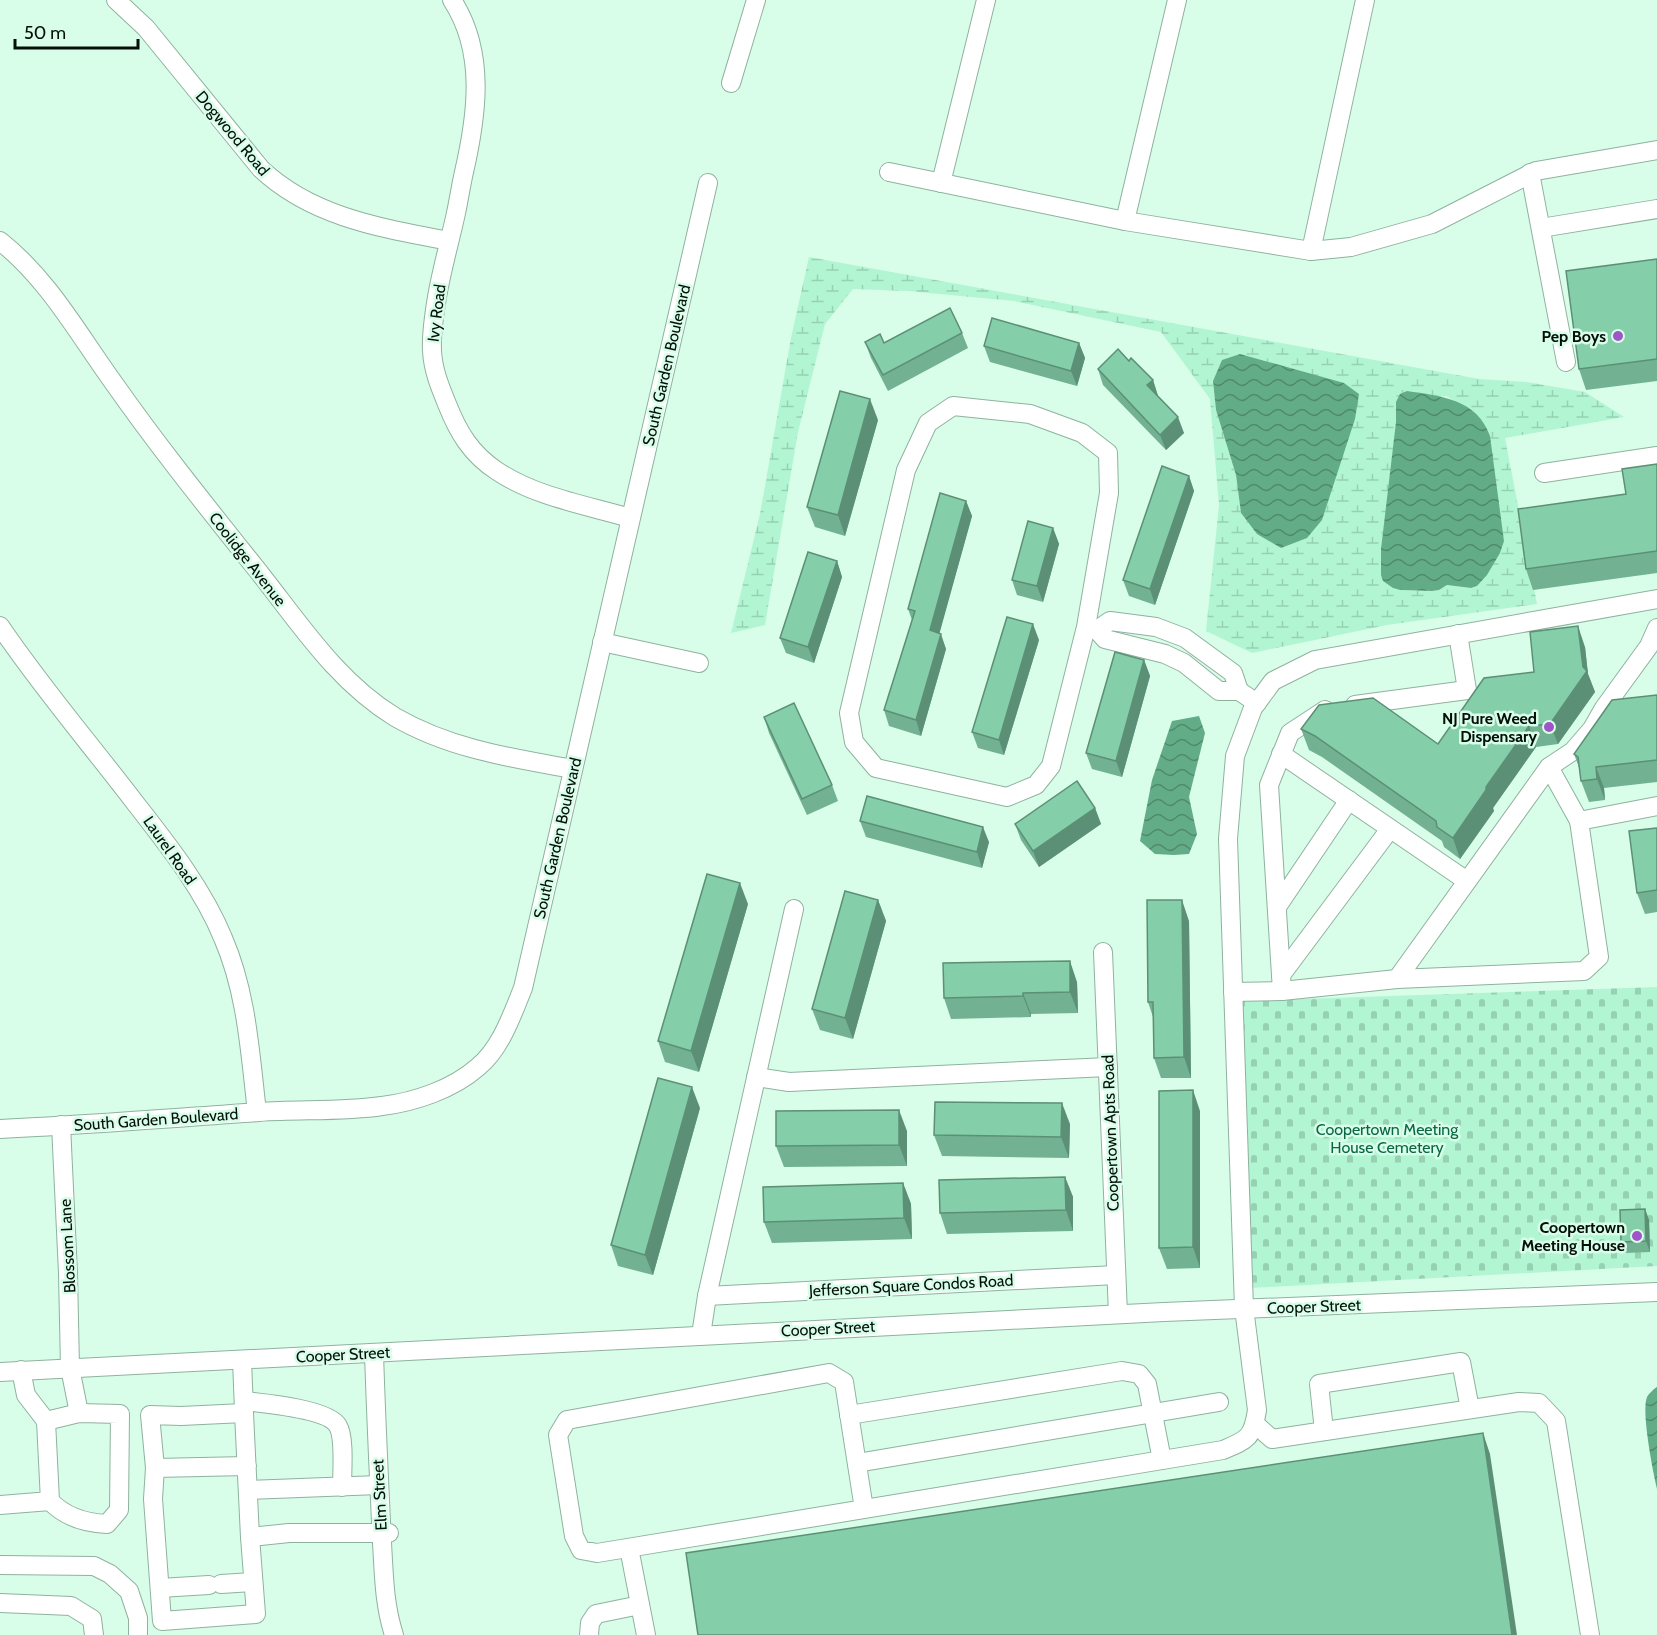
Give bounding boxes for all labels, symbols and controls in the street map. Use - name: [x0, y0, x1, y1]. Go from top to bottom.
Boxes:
- scale bar: [15, 12, 138, 50]
- text: 50 m: [24, 22, 66, 44]
- street label: Dogwood Road: [192, 87, 274, 179]
- street label: Ivy Road: [424, 283, 449, 343]
- street label: South Garden Boulevard: [639, 283, 694, 448]
- place label: Pep Boys: [1541, 327, 1606, 346]
- marker: Pep Boys: [1611, 329, 1625, 343]
- street label: Coolidge Avenue: [205, 509, 290, 610]
- place label: NJ Pure Weed Dispensary: [1442, 709, 1537, 746]
- marker: NJ Pure Weed Dispensary: [1542, 720, 1556, 734]
- street label: South Garden Boulevard: [530, 756, 585, 921]
- street label: Laurel Road: [139, 812, 200, 888]
- street label: Coopertown Apts Road: [1098, 1054, 1123, 1212]
- street label: South Garden Boulevard: [73, 1104, 239, 1135]
- park label: Coopertown Meeting House Cemetery: [1316, 1120, 1459, 1157]
- street label: Blossom Lane: [56, 1198, 79, 1294]
- place label: Coopertown Meeting House: [1521, 1218, 1625, 1255]
- marker: Coopertown Meeting House: [1630, 1229, 1644, 1243]
- street label: Jefferson Square Condos Road: [807, 1271, 1014, 1300]
- street label: Cooper Street: [1267, 1295, 1362, 1318]
- street label: Cooper Street: [781, 1317, 876, 1340]
- street label: Cooper Street: [296, 1343, 391, 1366]
- street label: Elm Street: [368, 1458, 391, 1531]

